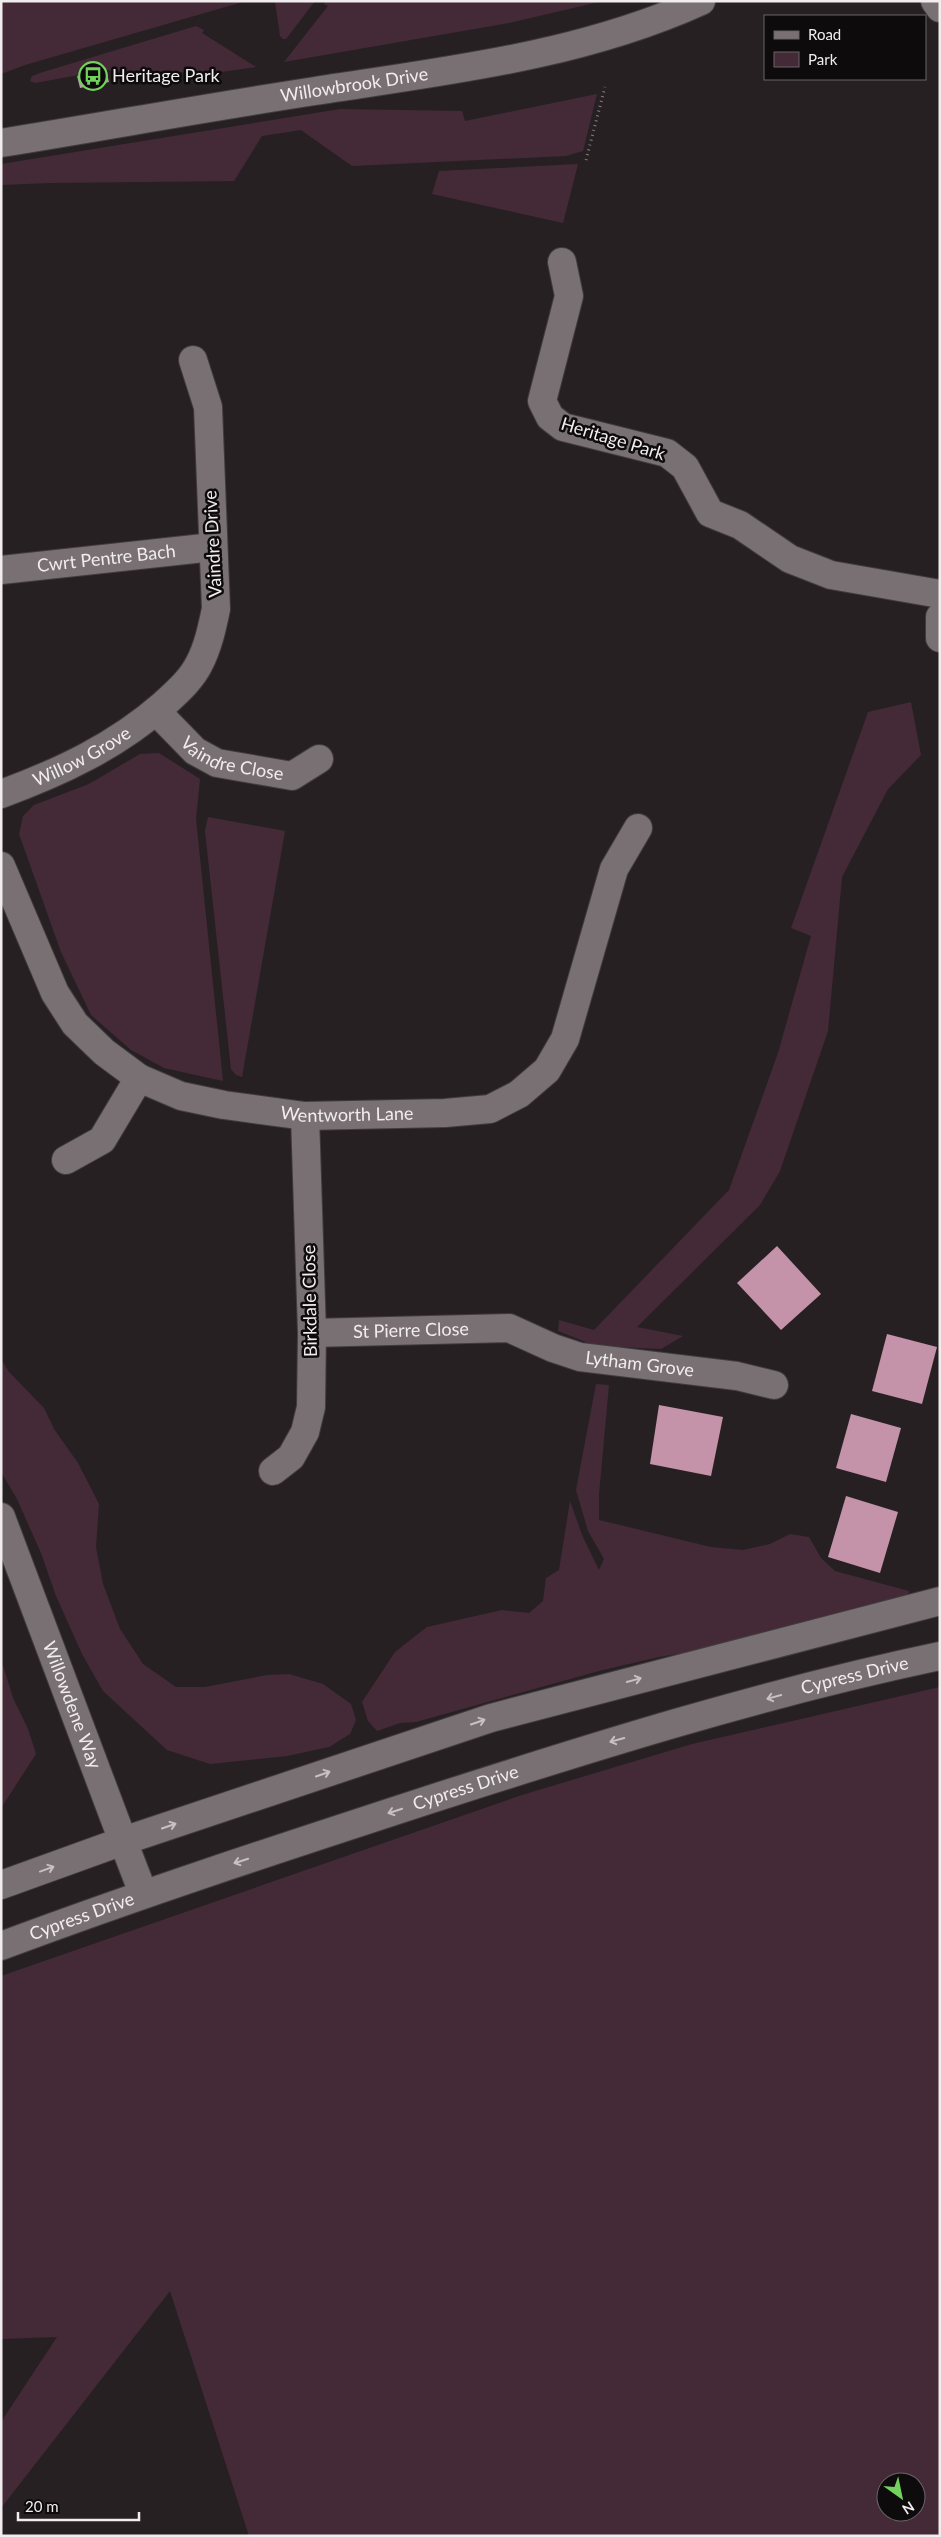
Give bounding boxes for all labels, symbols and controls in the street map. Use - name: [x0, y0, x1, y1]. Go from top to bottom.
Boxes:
- legend: [764, 15, 926, 80]
- text: Road: [808, 25, 841, 43]
- text: Park: [808, 50, 838, 68]
- bus stop icon: Heritage Park: [78, 61, 108, 91]
- street label: Willowbrook Drive: [279, 62, 430, 106]
- place label: Heritage Park: [112, 64, 221, 86]
- street label: Heritage Park: [559, 412, 669, 465]
- street label: Vaindre Drive: [198, 490, 226, 598]
- street label: Cwrt Pentre Bach: [36, 539, 177, 576]
- street label: Willow Grove: [29, 721, 134, 791]
- street label: Vaindre Close: [177, 731, 285, 784]
- street label: Wentworth Lane: [279, 1101, 414, 1126]
- street label: Birkdale Close: [297, 1245, 321, 1357]
- street label: St Pierre Close: [353, 1317, 469, 1342]
- street label: Lytham Grove: [584, 1346, 695, 1381]
- street label: Willowdene Way: [39, 1638, 107, 1772]
- street label: Cypress Drive: [798, 1651, 910, 1698]
- one-way arrow: [626, 1675, 642, 1684]
- one-way arrow: [766, 1693, 782, 1702]
- one-way arrow: [469, 1717, 485, 1727]
- one-way arrow: [609, 1736, 625, 1745]
- street label: Cypress Drive: [410, 1760, 521, 1814]
- one-way arrow: [315, 1769, 331, 1778]
- one-way arrow: [388, 1807, 404, 1816]
- one-way arrow: [161, 1821, 177, 1830]
- one-way arrow: [233, 1857, 249, 1867]
- one-way arrow: [39, 1864, 54, 1873]
- street label: Cypress Drive: [26, 1887, 137, 1945]
- north arrow: [876, 2472, 926, 2522]
- scale bar: [18, 2490, 139, 2522]
- text: 20 m: [25, 2497, 59, 2515]
- text: N: [899, 2498, 918, 2518]

